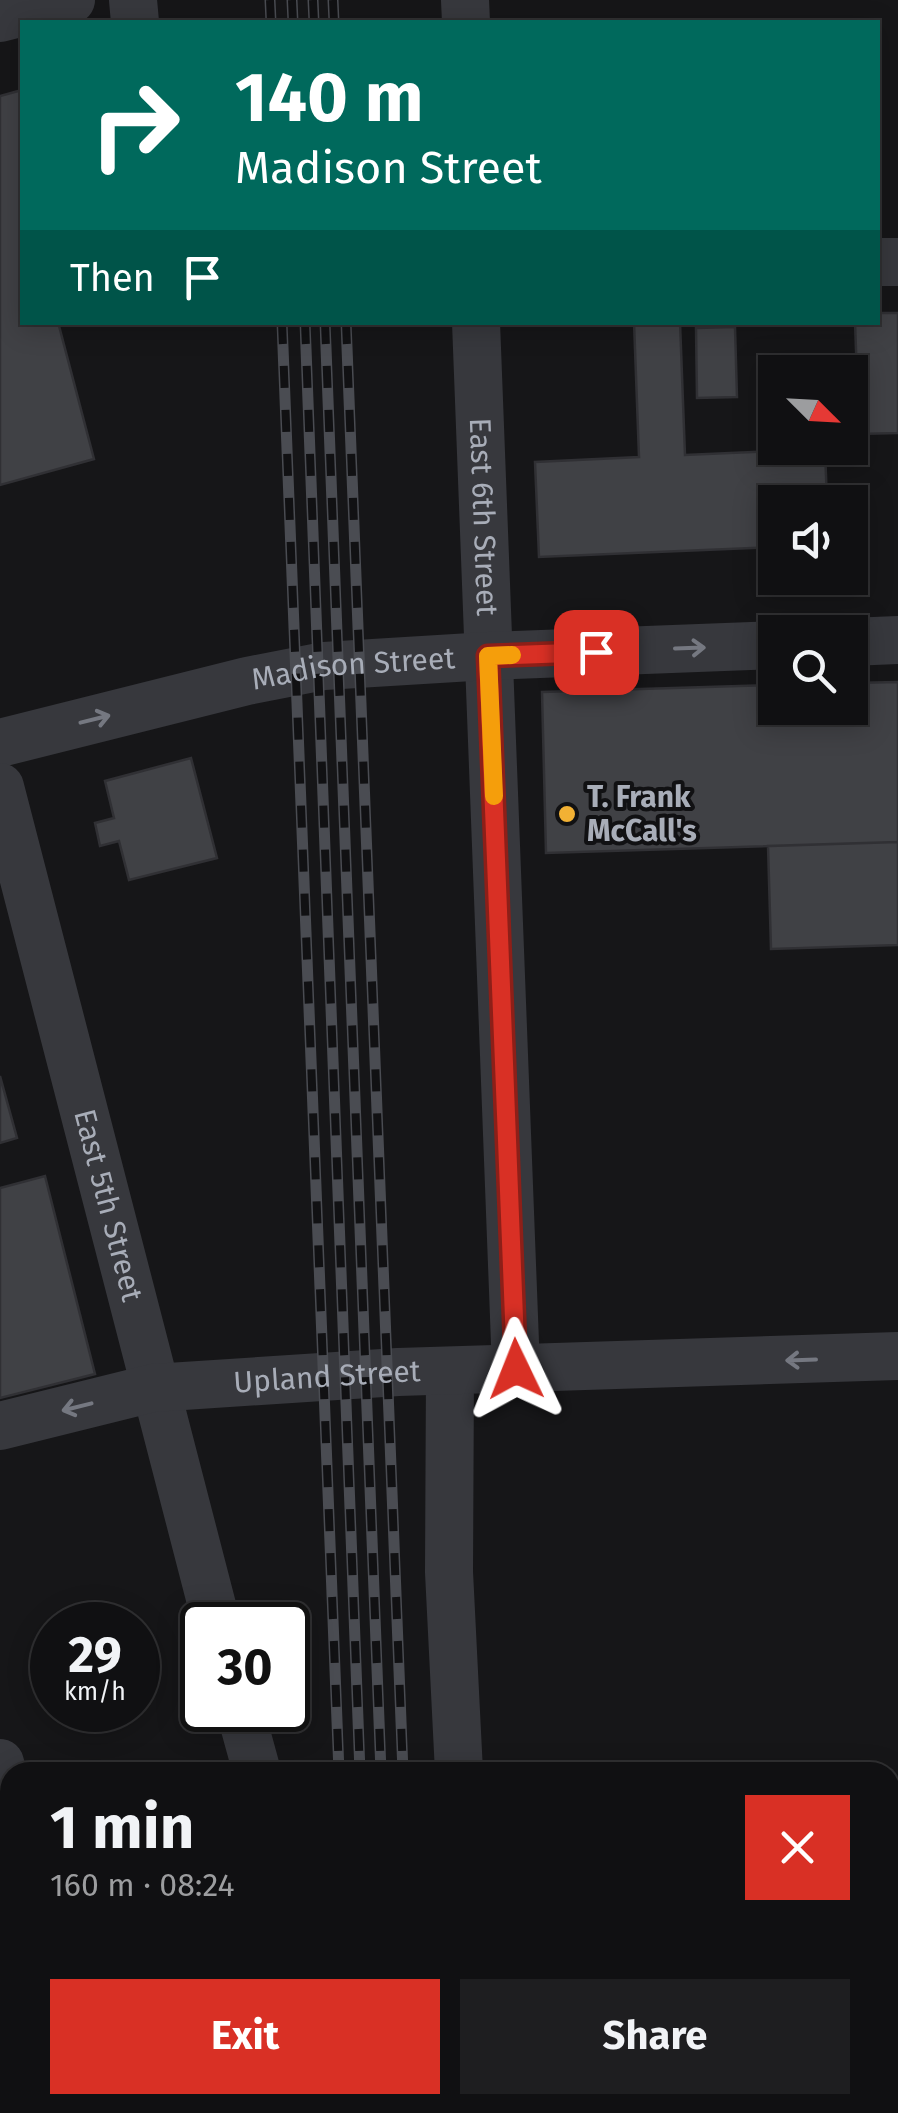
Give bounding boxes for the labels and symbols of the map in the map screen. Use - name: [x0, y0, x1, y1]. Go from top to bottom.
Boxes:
- north arrow: [758, 355, 868, 465]
- street label: East 6th Street: [462, 417, 505, 617]
- pin: [554, 610, 639, 695]
- one-way arrow: [674, 638, 706, 657]
- street label: Madison Street: [248, 640, 456, 698]
- one-way arrow: [78, 709, 110, 727]
- place label: T. Frank McCall's: [587, 779, 697, 849]
- marker: T. Frank McCall's: [556, 803, 578, 825]
- street label: East 5th Street: [66, 1105, 150, 1305]
- position arrow: [464, 1317, 568, 1421]
- one-way arrow: [785, 1350, 817, 1369]
- street label: Upland Street: [232, 1353, 421, 1401]
- one-way arrow: [62, 1399, 94, 1417]
- speed limit sign: 30: [180, 1602, 310, 1732]

